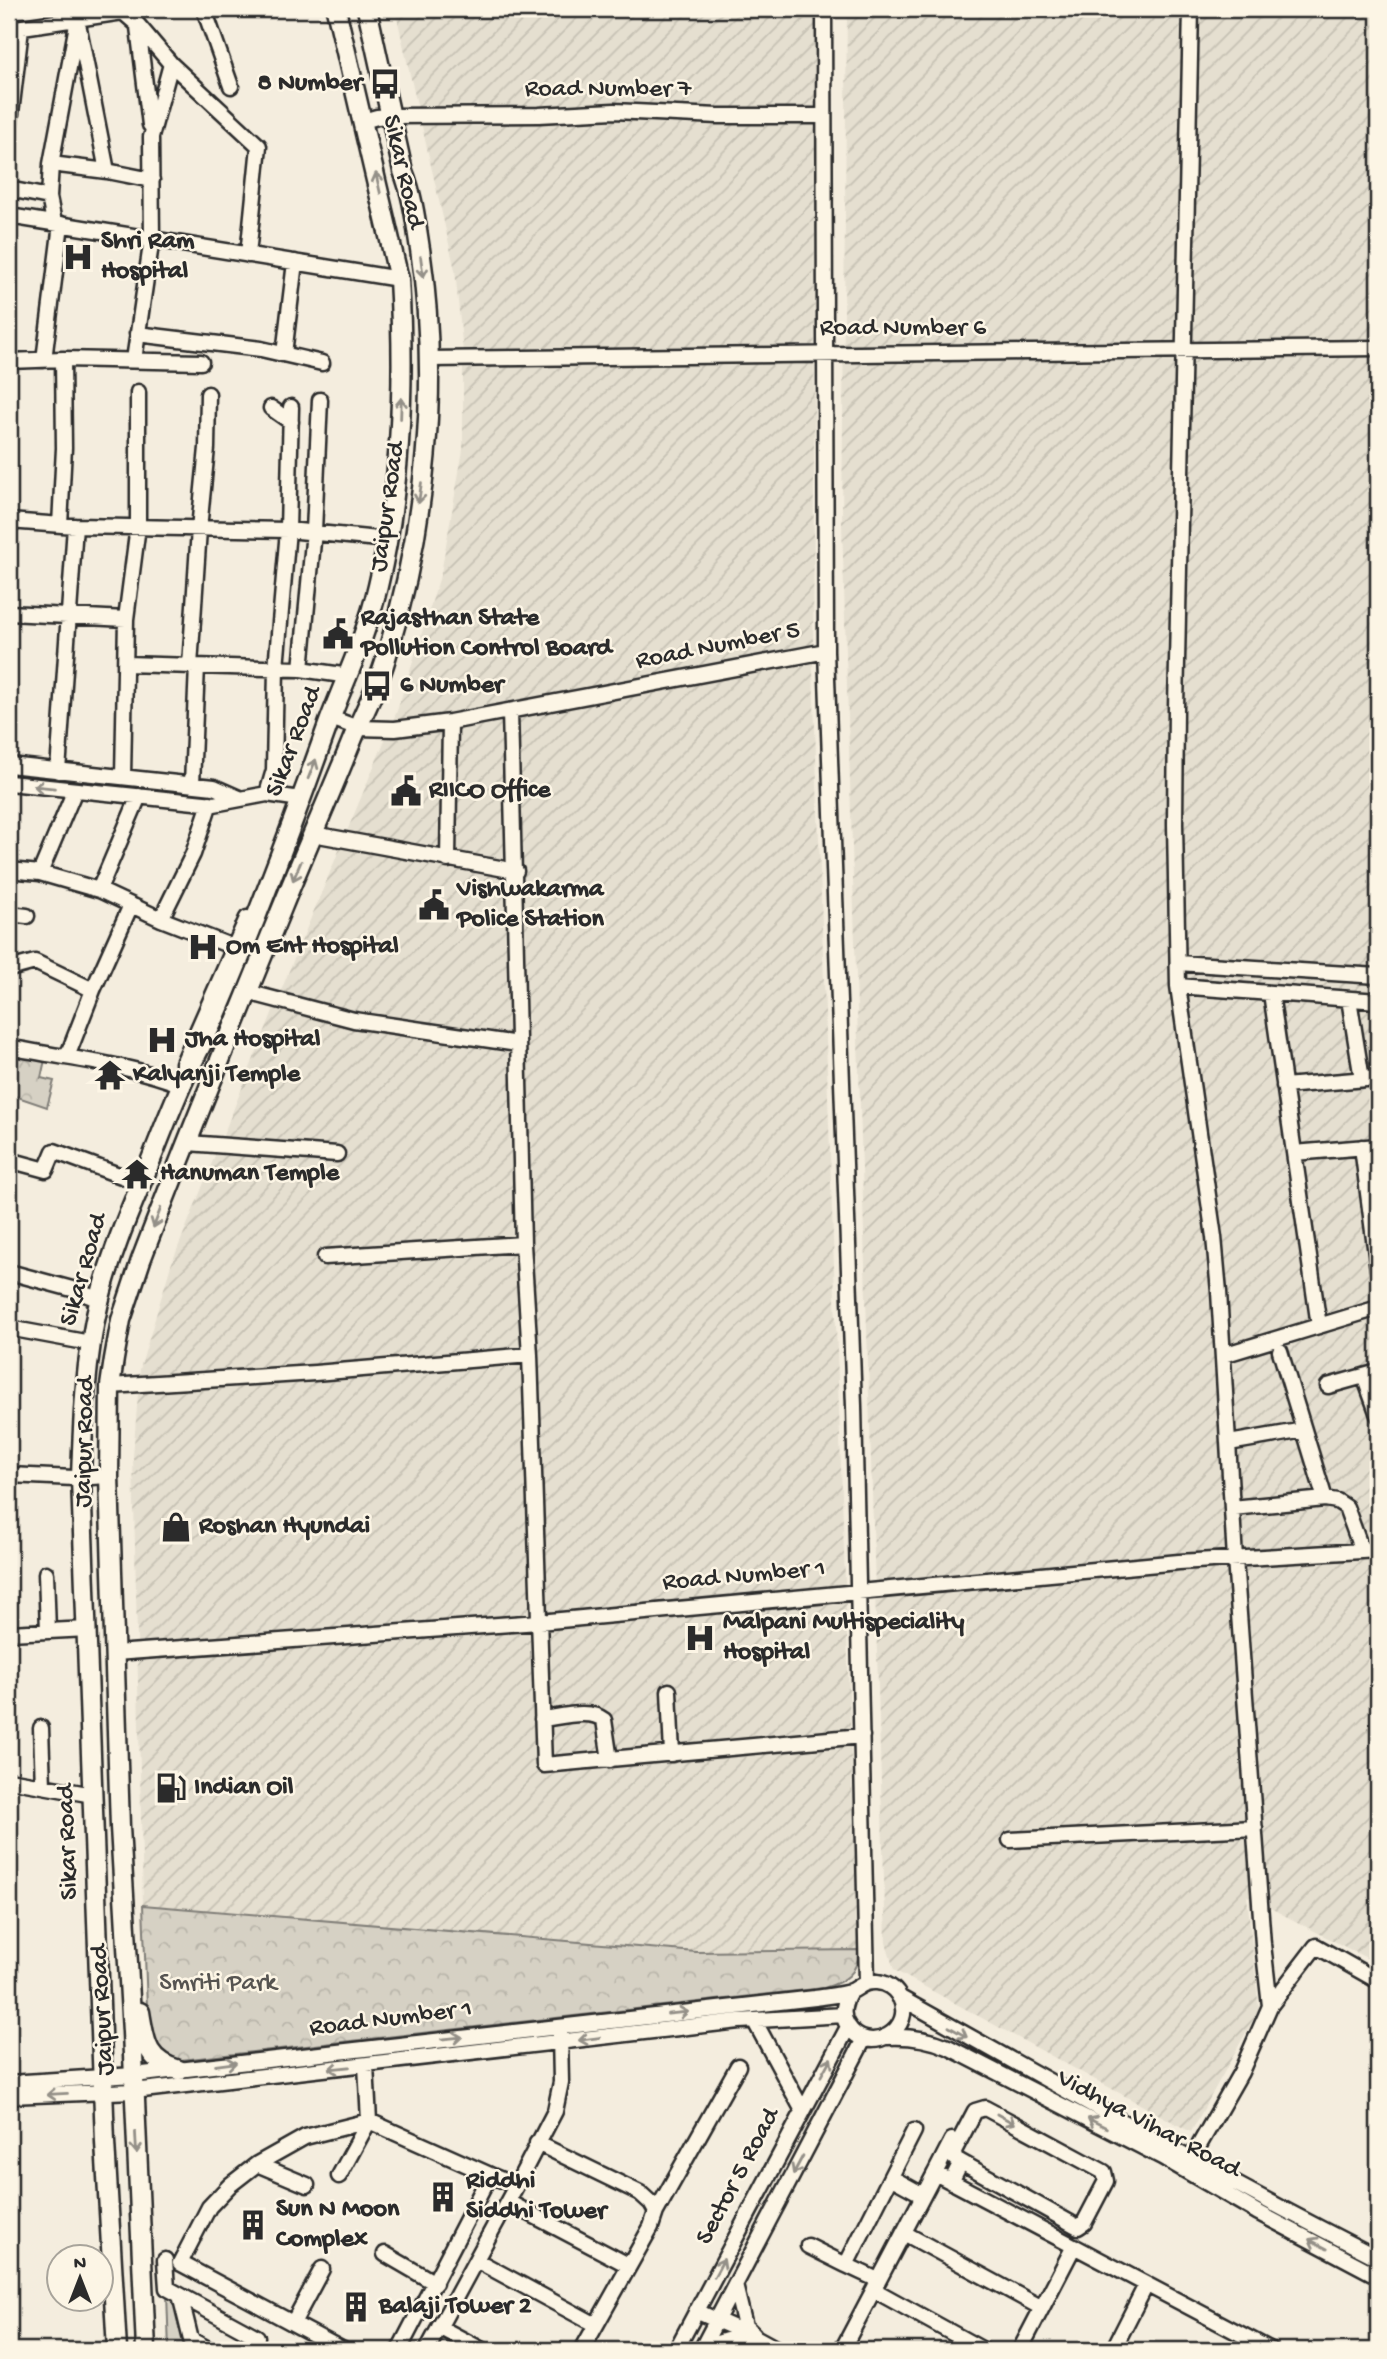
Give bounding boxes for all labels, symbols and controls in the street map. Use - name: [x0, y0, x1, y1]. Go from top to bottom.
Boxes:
- bus stop icon: 8 Number: [368, 67, 402, 101]
- place label: 8 Number: [258, 69, 365, 100]
- street label: Road Number 7: [525, 75, 693, 106]
- street label: Sikar Road: [374, 112, 431, 234]
- one-way arrow: [371, 172, 384, 195]
- place label: Shri Ram Hospital: [101, 227, 195, 288]
- hospital icon: Shri Ram Hospital: [61, 240, 95, 274]
- one-way arrow: [416, 255, 429, 278]
- street label: Road Number 6: [820, 314, 987, 345]
- one-way arrow: [394, 397, 408, 420]
- street label: Jaipur Road: [365, 438, 414, 574]
- one-way arrow: [413, 482, 426, 504]
- place label: Rajasthan State Pollution Control Board: [359, 604, 614, 665]
- street label: Road Number 5: [633, 616, 803, 678]
- public building icon: Rajasthan State Pollution Control Board: [321, 617, 355, 651]
- bus stop icon: 6 Number: [360, 669, 394, 703]
- place label: 6 Number: [400, 671, 506, 702]
- street label: Sikar Road: [260, 681, 331, 802]
- one-way arrow: [306, 759, 319, 781]
- public building icon: RIICO Office: [389, 774, 423, 808]
- place label: RIICO Office: [428, 776, 552, 807]
- one-way arrow: [33, 780, 56, 793]
- one-way arrow: [290, 860, 303, 881]
- place label: Vishwakarma Police Station: [455, 875, 605, 936]
- public building icon: Vishwakarma Police Station: [417, 888, 451, 922]
- hospital icon: Om Ent Hospital: [186, 930, 220, 964]
- place label: Om Ent Hospital: [226, 932, 399, 963]
- hospital icon: Jha Hospital: [145, 1023, 179, 1057]
- place label: Jha Hospital: [184, 1025, 321, 1056]
- temple icon: Kalyanji Temple: [93, 1058, 127, 1092]
- place label: Kalyanji Temple: [132, 1060, 302, 1091]
- temple icon: Hanuman Temple: [120, 1157, 154, 1191]
- place label: Hanuman Temple: [160, 1159, 341, 1190]
- one-way arrow: [149, 1207, 162, 1228]
- street label: Sikar Road: [54, 1208, 116, 1330]
- street label: Jaipur Road: [69, 1374, 103, 1508]
- shop icon: Roshan Hyundai: [159, 1510, 193, 1544]
- place label: Roshan Hyundai: [198, 1512, 370, 1543]
- street label: Road Number 1: [661, 1554, 827, 1600]
- place label: Malpani Multispeciality Hospital: [723, 1608, 964, 1669]
- hospital icon: Malpani Multispeciality Hospital: [683, 1621, 717, 1655]
- fuel station icon: Indian Oil: [154, 1771, 188, 1805]
- place label: Indian Oil: [194, 1773, 294, 1804]
- street label: Sikar Road: [51, 1782, 87, 1900]
- street label: Jaipur Road: [85, 1942, 123, 2076]
- park label: Smriti Park: [159, 1969, 279, 2000]
- street label: Road Number 1: [308, 1995, 474, 2045]
- one-way arrow: [666, 2006, 689, 2019]
- one-way arrow: [948, 2025, 968, 2039]
- one-way arrow: [440, 2031, 463, 2044]
- one-way arrow: [578, 2033, 601, 2046]
- one-way arrow: [214, 2058, 237, 2071]
- one-way arrow: [819, 2058, 833, 2078]
- one-way arrow: [328, 2061, 351, 2074]
- street label: Vidhya Vihar Road: [1050, 2063, 1247, 2187]
- one-way arrow: [45, 2088, 68, 2101]
- street label: Sector 5 Road: [690, 2102, 789, 2251]
- one-way arrow: [995, 2112, 1015, 2126]
- one-way arrow: [1087, 2116, 1108, 2130]
- one-way arrow: [130, 2131, 143, 2154]
- one-way arrow: [791, 2154, 804, 2175]
- place label: Riddhi Siddhi Tower: [465, 2167, 609, 2228]
- building icon: Riddhi Siddhi Tower: [426, 2180, 460, 2214]
- place label: Sun N Moon Complex: [276, 2195, 400, 2256]
- building icon: Sun N Moon Complex: [236, 2208, 270, 2242]
- one-way arrow: [1308, 2237, 1329, 2250]
- north arrow: [46, 2244, 116, 2314]
- text: N: [74, 2253, 86, 2276]
- one-way arrow: [713, 2258, 726, 2279]
- building icon: Balaji Tower 2: [339, 2290, 373, 2324]
- place label: Balaji Tower 2: [378, 2292, 532, 2323]

